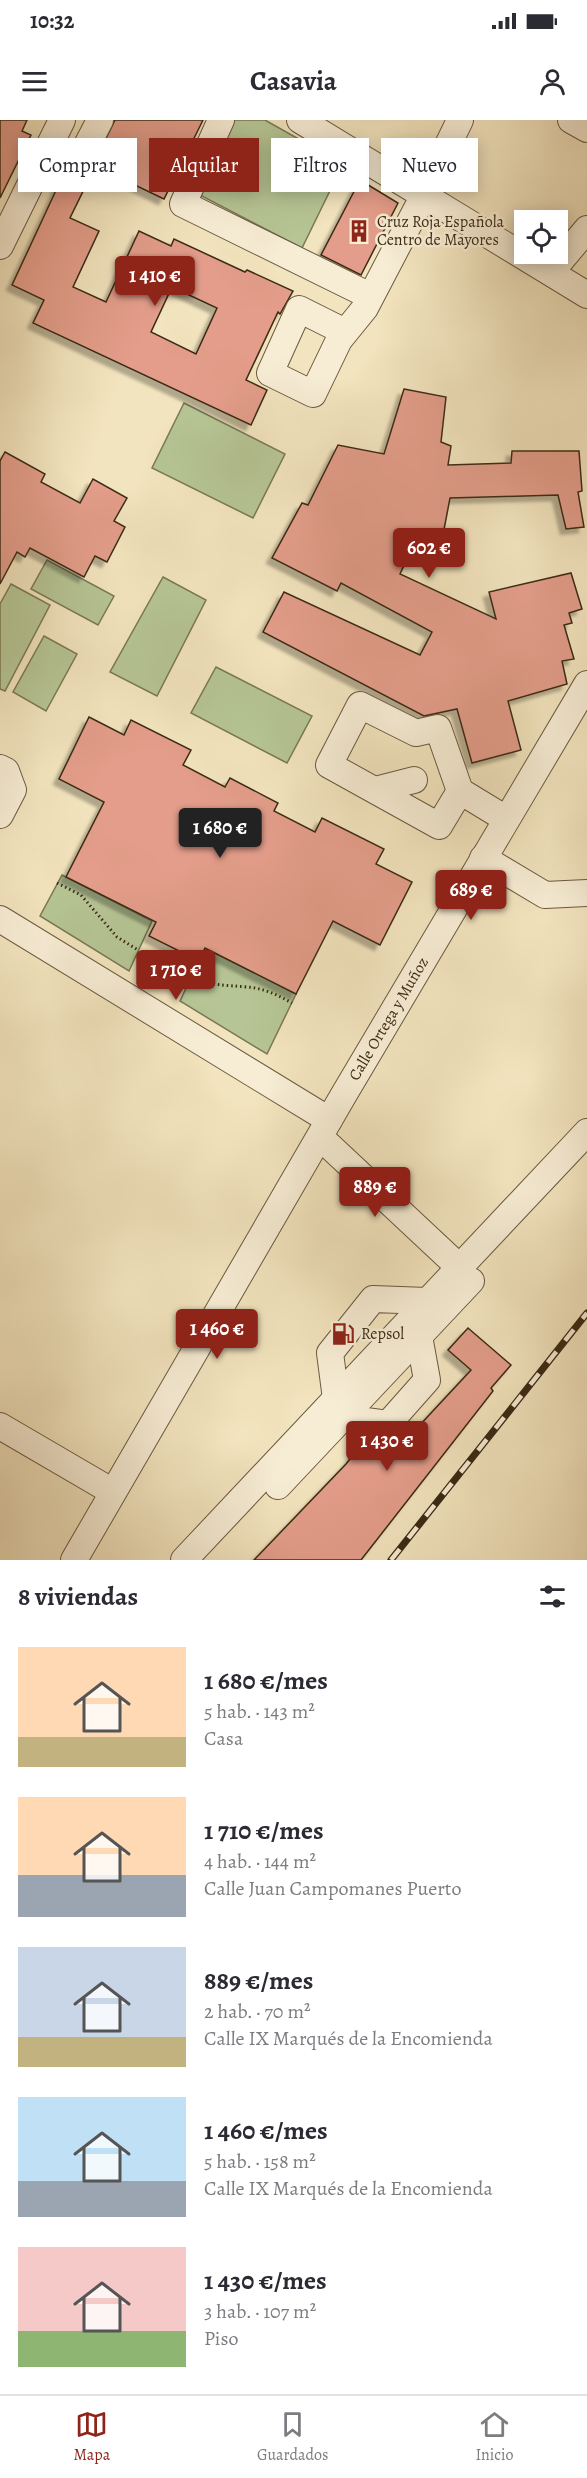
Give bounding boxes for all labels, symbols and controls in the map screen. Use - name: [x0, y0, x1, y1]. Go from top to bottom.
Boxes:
- text: 10:32: [30, 6, 74, 36]
- text: Casavia: [250, 63, 337, 99]
- icon: menu: [18, 65, 51, 98]
- icon: person: [536, 65, 569, 98]
- chip: Comprar: [18, 138, 137, 192]
- chip: Alquilar: [149, 138, 259, 192]
- chip: Filtros: [271, 138, 369, 192]
- chip: Nuevo: [381, 138, 478, 192]
- map controls: [514, 210, 568, 264]
- button: locate: [514, 210, 568, 264]
- place label: Cruz Roja Española Centro de Mayores: [377, 211, 505, 251]
- building icon: Cruz Roja Española Centro de Mayores: [346, 218, 372, 244]
- pin: 1 410 €: [100, 256, 210, 307]
- text: 1 410 €: [129, 262, 181, 289]
- pin: 602 €: [387, 528, 471, 579]
- text: 602 €: [407, 534, 451, 561]
- pin: 1 680 €: [165, 808, 275, 859]
- text: 1 680 €: [193, 814, 247, 841]
- pin: 689 €: [429, 870, 513, 921]
- text: 689 €: [449, 876, 493, 903]
- pin: 1 710 €: [121, 950, 231, 1001]
- street label: Calle Ortega y Muñoz: [344, 953, 434, 1085]
- text: 1 710 €: [150, 956, 202, 983]
- pin: 889 €: [333, 1167, 417, 1218]
- text: 889 €: [353, 1173, 397, 1200]
- pin: 1 460 €: [162, 1309, 272, 1360]
- text: 1 460 €: [190, 1315, 244, 1342]
- fuel station icon: Repsol: [330, 1321, 356, 1347]
- place label: Repsol: [361, 1323, 404, 1345]
- pin: 1 430 €: [332, 1421, 442, 1472]
- text: 1 430 €: [360, 1427, 414, 1454]
- text: 8 viviendas: [18, 1579, 138, 1614]
- icon: filters: [536, 1580, 569, 1613]
- text: 1 680 €/mes: [204, 1663, 328, 1698]
- icon: home: [66, 1671, 138, 1743]
- text: 5 hab. · 143 m²: [204, 1698, 315, 1725]
- text: Casa: [204, 1725, 243, 1752]
- text: 1 710 €/mes: [204, 1813, 324, 1848]
- icon: home: [66, 1821, 138, 1893]
- text: 4 hab. · 144 m²: [204, 1848, 316, 1875]
- text: Calle Juan Campomanes Puerto: [204, 1875, 461, 1902]
- text: 889 €/mes: [204, 1963, 313, 1998]
- icon: home: [66, 1971, 138, 2043]
- text: 2 hab. · 70 m²: [204, 1998, 311, 2025]
- text: Calle IX Marqués de la Encomienda: [204, 2025, 493, 2052]
- text: 1 460 €/mes: [204, 2113, 328, 2148]
- icon: home: [66, 2121, 138, 2193]
- text: 5 hab. · 158 m²: [204, 2148, 316, 2175]
- text: Calle IX Marqués de la Encomienda: [204, 2175, 493, 2202]
- text: 1 430 €/mes: [204, 2263, 327, 2298]
- icon: home: [66, 2271, 138, 2343]
- text: 3 hab. · 107 m²: [204, 2298, 316, 2325]
- text: Piso: [204, 2325, 238, 2352]
- tab: Mapa: [73, 2408, 110, 2466]
- tab: Guardados: [257, 2408, 329, 2466]
- tab: Inicio: [475, 2408, 514, 2466]

